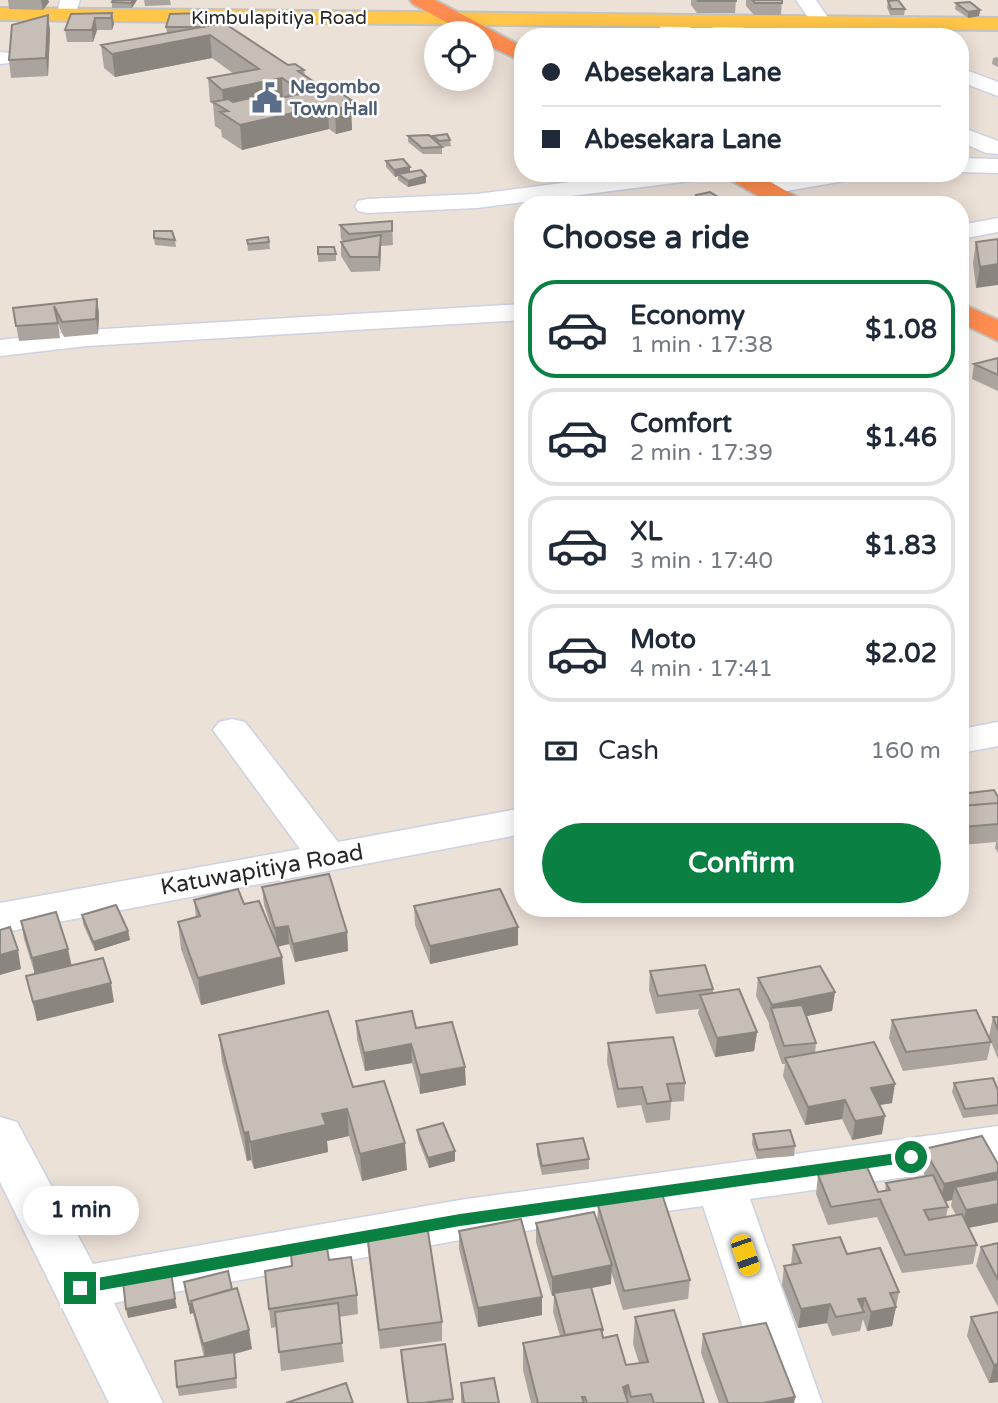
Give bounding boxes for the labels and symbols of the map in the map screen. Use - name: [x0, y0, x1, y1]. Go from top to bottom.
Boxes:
- street label: Kimbulapitiya Road: [191, 7, 367, 29]
- place label: Negombo Town Hall: [289, 76, 380, 120]
- public building icon: Negombo Town Hall: [250, 81, 284, 115]
- street label: Katuwapitiya Road: [158, 838, 366, 902]
- route start: [895, 1141, 927, 1173]
- callout: 1 min: [22, 1186, 138, 1236]
- car: [729, 1232, 762, 1278]
- route end: [64, 1272, 96, 1304]

